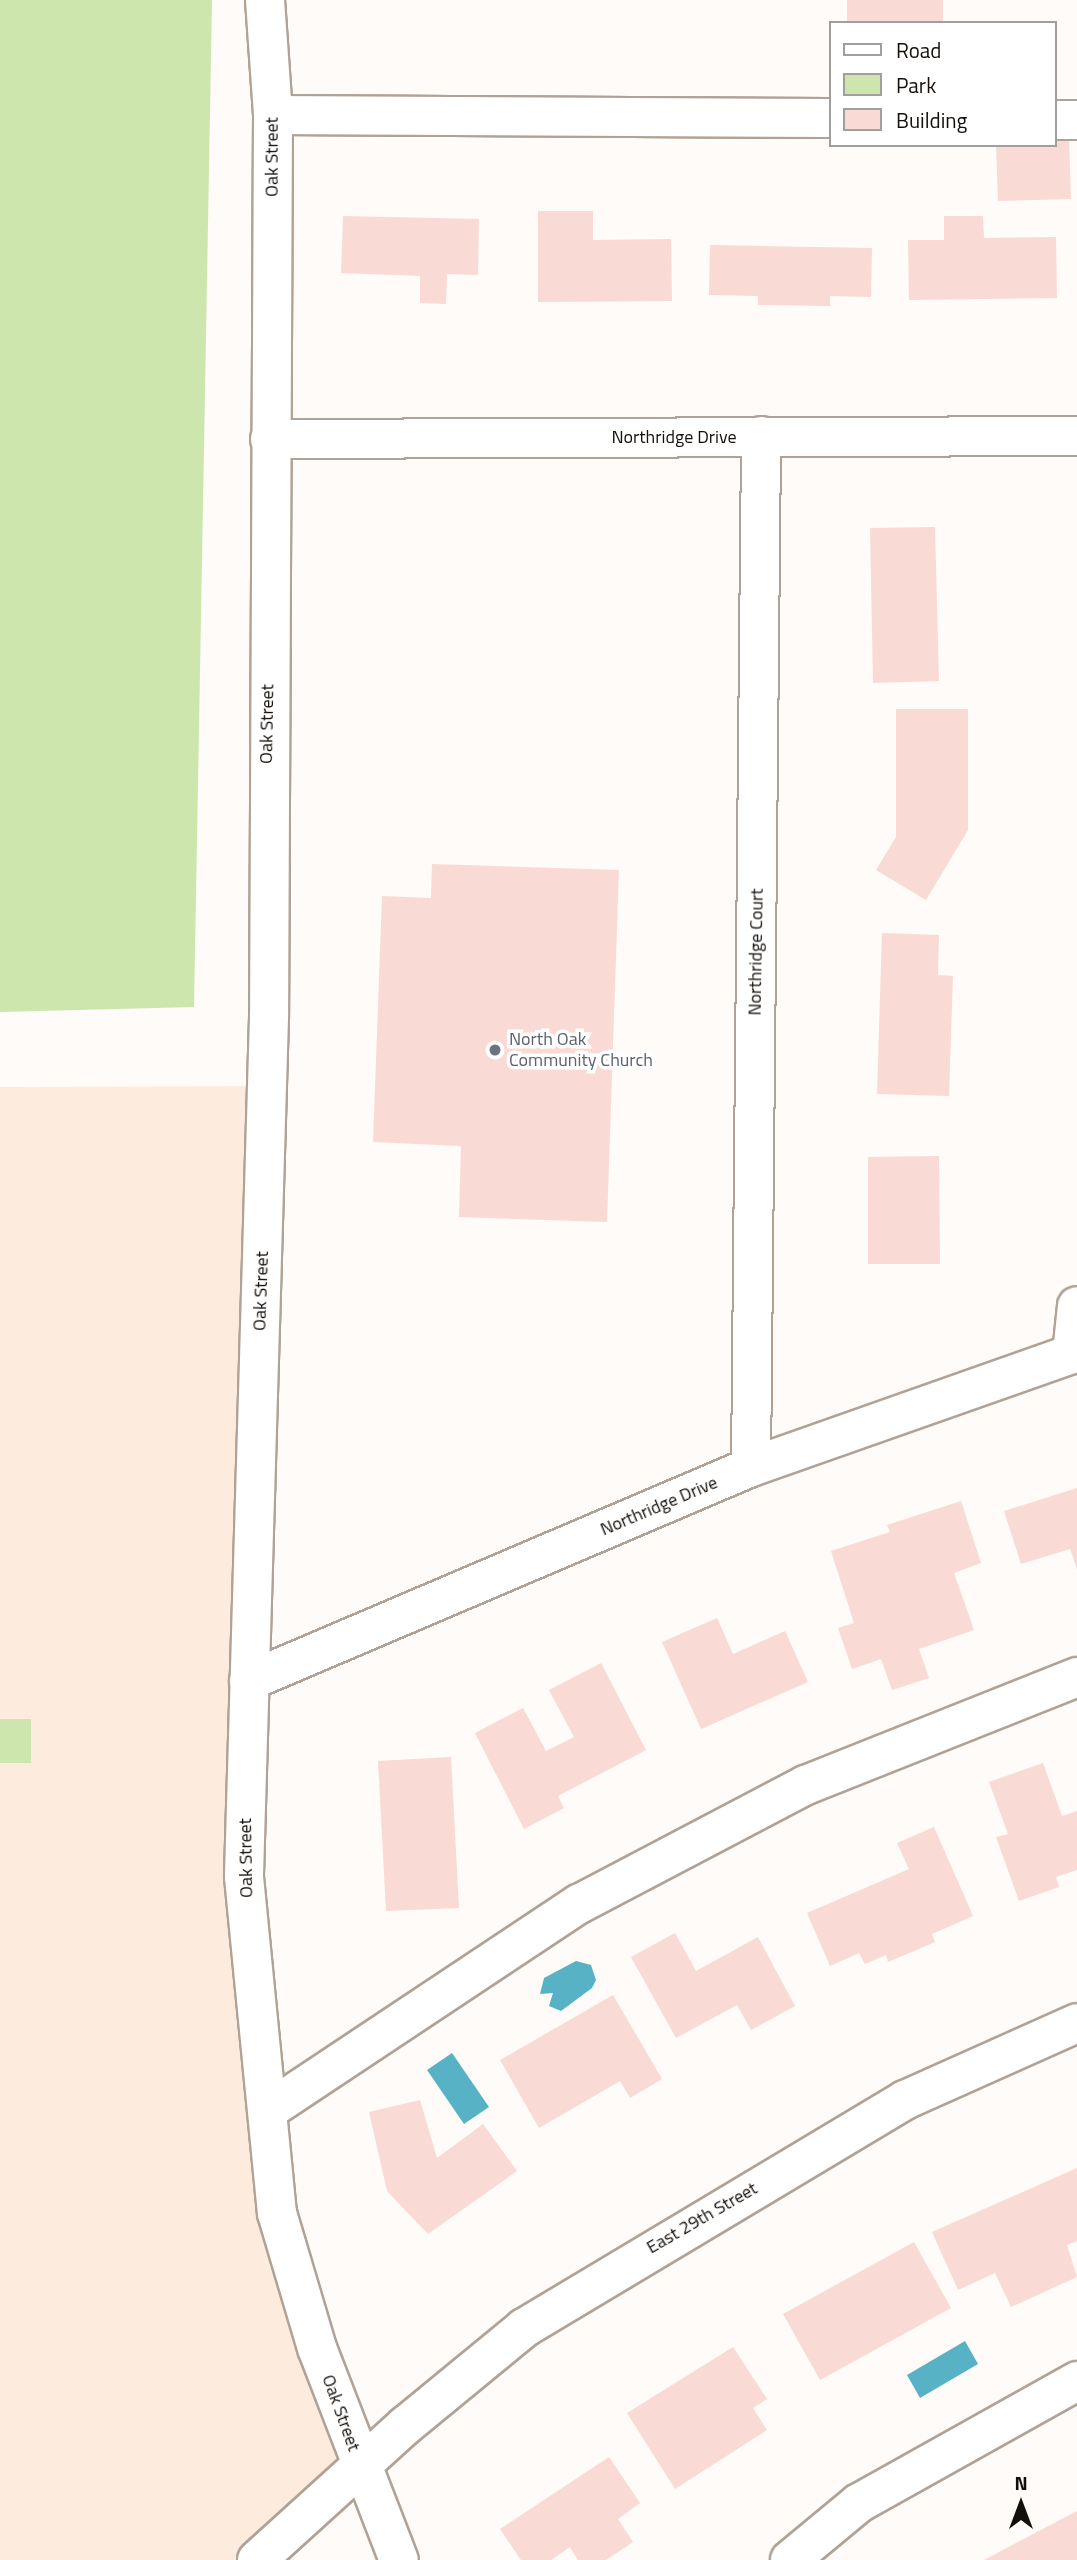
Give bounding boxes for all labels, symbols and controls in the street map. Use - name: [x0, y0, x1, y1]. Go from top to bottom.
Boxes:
- legend: [828, 21, 1056, 147]
- text: Road: [896, 34, 941, 66]
- text: Park: [896, 69, 936, 101]
- text: Building: [896, 104, 967, 136]
- street label: Oak Street: [261, 117, 283, 197]
- street label: Northridge Drive: [611, 426, 737, 448]
- street label: Oak Street: [256, 684, 278, 764]
- street label: Northridge Court: [744, 888, 768, 1016]
- place label: North Oak Community Church: [509, 1029, 653, 1072]
- marker: North Oak Community Church: [487, 1042, 503, 1058]
- street label: Oak Street: [249, 1251, 273, 1331]
- street label: Northridge Drive: [597, 1472, 721, 1540]
- street label: Oak Street: [235, 1818, 257, 1898]
- street label: East 29th Street: [643, 2178, 761, 2258]
- street label: Oak Street: [317, 2372, 365, 2454]
- text: N: [1014, 2468, 1028, 2497]
- north arrow: [986, 2469, 1056, 2539]

